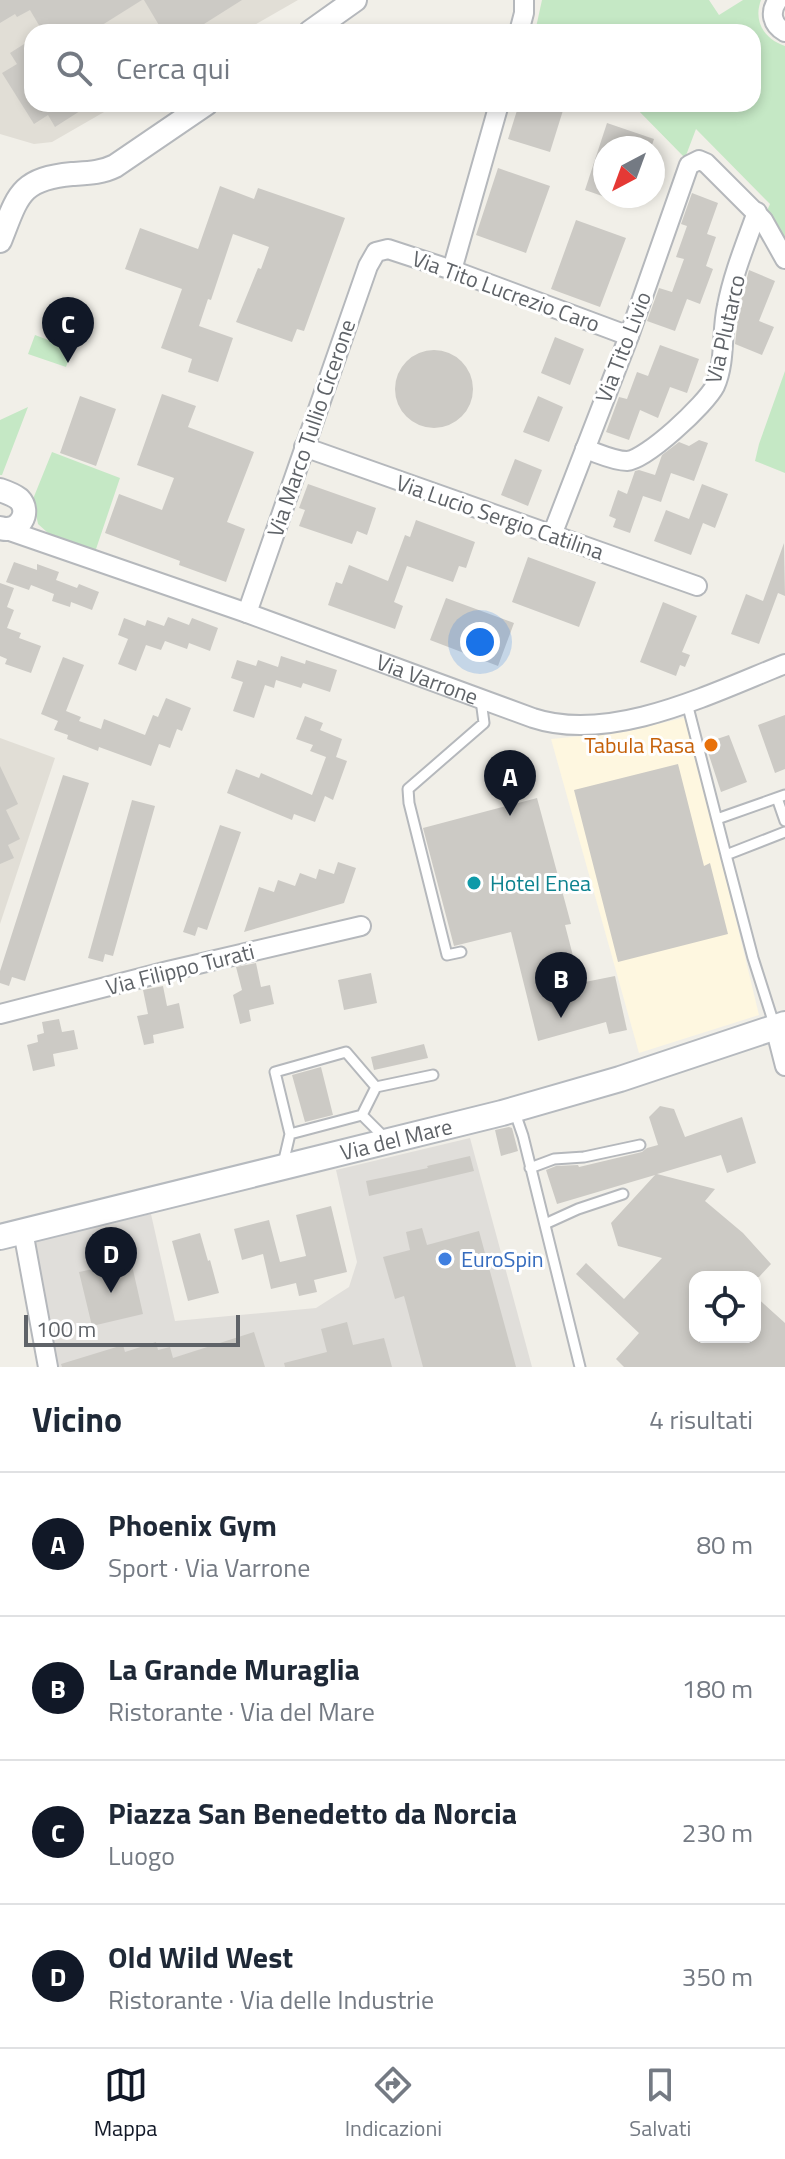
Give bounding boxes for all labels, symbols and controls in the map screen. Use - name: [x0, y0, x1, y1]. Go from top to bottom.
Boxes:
- search box: [24, 24, 761, 112]
- text: Cerca qui: [116, 45, 230, 91]
- icon: search: [52, 46, 96, 90]
- north arrow: [593, 136, 665, 208]
- street label: Via Tito Lucrezio Caro: [407, 241, 605, 341]
- street label: Via Plutarco: [696, 271, 754, 387]
- street label: Via Tito Livio: [586, 287, 660, 407]
- pin: C: [42, 297, 94, 363]
- street label: Via Marco Tullio Cicerone: [258, 314, 364, 542]
- street label: Via Lucio Sergio Catilina: [391, 465, 609, 569]
- your location: [460, 622, 500, 662]
- street label: Via Varrone: [371, 645, 483, 713]
- place label: Tabula Rasa: [584, 728, 695, 762]
- marker: Tabula Rasa: [702, 736, 720, 754]
- pin: A: [484, 750, 536, 816]
- place label: Hotel Enea: [490, 866, 591, 900]
- marker: Hotel Enea: [465, 874, 483, 892]
- street label: Via Filippo Turati: [102, 934, 258, 1004]
- pin: B: [535, 952, 587, 1018]
- street label: Via del Mare: [337, 1109, 456, 1169]
- pin: D: [85, 1227, 137, 1293]
- place label: EuroSpin: [461, 1242, 544, 1276]
- marker: EuroSpin: [436, 1250, 454, 1268]
- map controls: [689, 1271, 761, 1343]
- button: locate: [689, 1271, 761, 1343]
- scale bar: [24, 1311, 240, 1347]
- text: 100 m: [36, 1312, 96, 1346]
- text: Vicino: [32, 1393, 122, 1445]
- text: 4 risultati: [649, 1400, 753, 1439]
- text: Phoenix Gym: [108, 1502, 277, 1548]
- text: A: [50, 1525, 66, 1564]
- text: 80 m: [696, 1525, 753, 1564]
- text: Sport · Via Varrone: [108, 1548, 310, 1587]
- text: La Grande Muraglia: [108, 1646, 360, 1692]
- text: B: [50, 1669, 66, 1708]
- text: 180 m: [682, 1669, 753, 1708]
- text: Ristorante · Via del Mare: [108, 1692, 375, 1731]
- text: Piazza San Benedetto da Norcia: [108, 1790, 517, 1836]
- text: C: [51, 1813, 65, 1852]
- text: 230 m: [682, 1813, 753, 1852]
- text: Luogo: [108, 1836, 175, 1875]
- text: Old Wild West: [108, 1934, 293, 1980]
- text: D: [50, 1957, 66, 1996]
- text: 350 m: [682, 1957, 753, 1996]
- text: Ristorante · Via delle Industrie: [108, 1980, 434, 2019]
- tab: Mappa: [94, 2063, 157, 2145]
- tab: Indicazioni: [345, 2063, 442, 2145]
- tab: Salvati: [629, 2063, 691, 2145]

